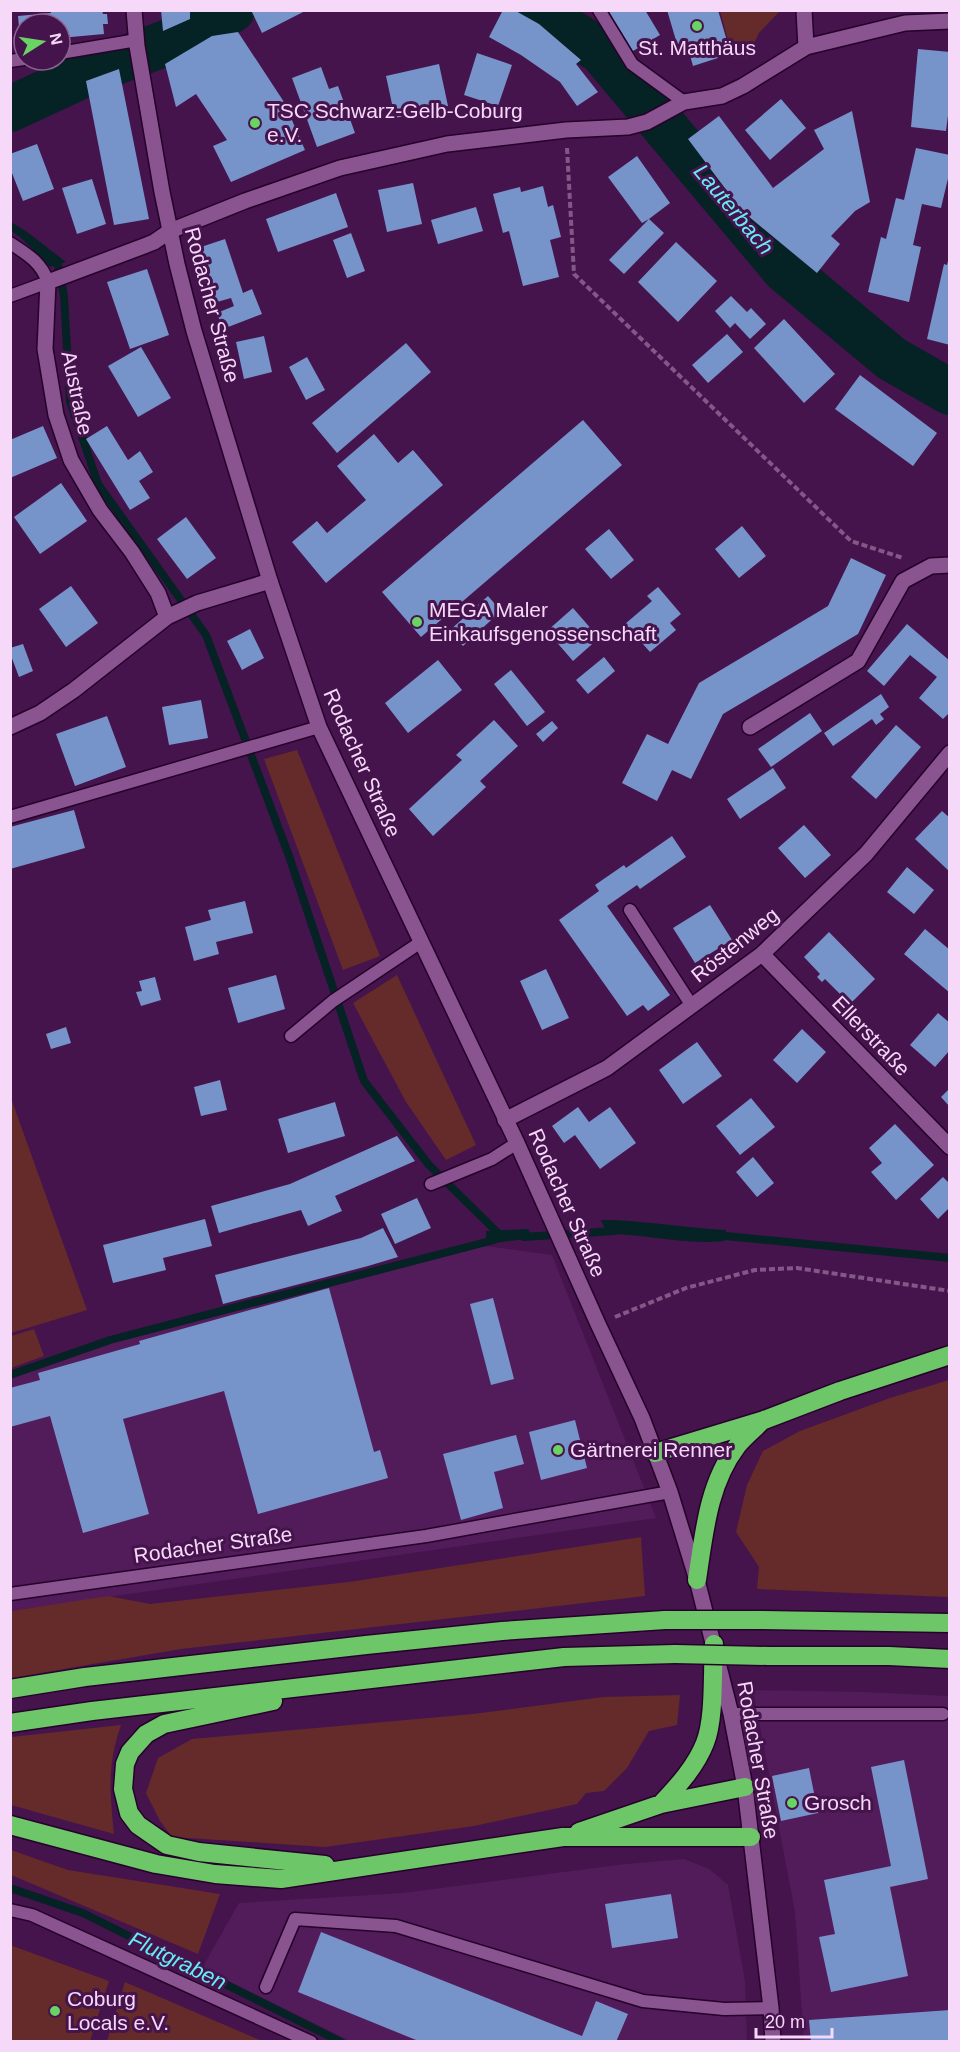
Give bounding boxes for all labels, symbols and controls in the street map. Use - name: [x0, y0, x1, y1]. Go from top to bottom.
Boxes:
- north arrow: [12, 12, 72, 72]
- marker: St. Matthäus: [690, 19, 704, 33]
- text: N: [47, 32, 66, 46]
- place label: St. Matthäus: [638, 36, 756, 59]
- place label: TSC Schwarz-Gelb-Coburg e.V.: [267, 99, 523, 146]
- marker: TSC Schwarz-Gelb-Coburg e.V.: [248, 116, 262, 130]
- water label: Lauterbach: [689, 159, 779, 260]
- street label: Rodacher Straße: [181, 225, 244, 385]
- street label: Austraße: [57, 349, 98, 437]
- place label: MEGA Maler Einkaufsgenossenschaft: [429, 598, 657, 645]
- marker: MEGA Maler Einkaufsgenossenschaft: [410, 615, 424, 629]
- street label: Rodacher Straße: [319, 685, 405, 841]
- street label: Röstenweg: [687, 903, 783, 987]
- street label: Ellerstraße: [828, 991, 915, 1080]
- street label: Rodacher Straße: [524, 1125, 610, 1281]
- place label: Gärtnerei Renner: [570, 1438, 732, 1461]
- marker: Gärtnerei Renner: [551, 1443, 565, 1457]
- street label: Rodacher Straße: [132, 1522, 294, 1567]
- street label: Rodacher Straße: [733, 1679, 784, 1841]
- place label: Grosch: [804, 1791, 872, 1814]
- marker: Grosch: [785, 1796, 799, 1810]
- water label: Flutgraben: [125, 1926, 231, 1995]
- place label: Coburg Locals e.V.: [67, 1987, 169, 2034]
- scale bar: [756, 2001, 832, 2039]
- marker: Coburg Locals e.V.: [48, 2004, 62, 2018]
- text: 20 m: [765, 2012, 805, 2032]

